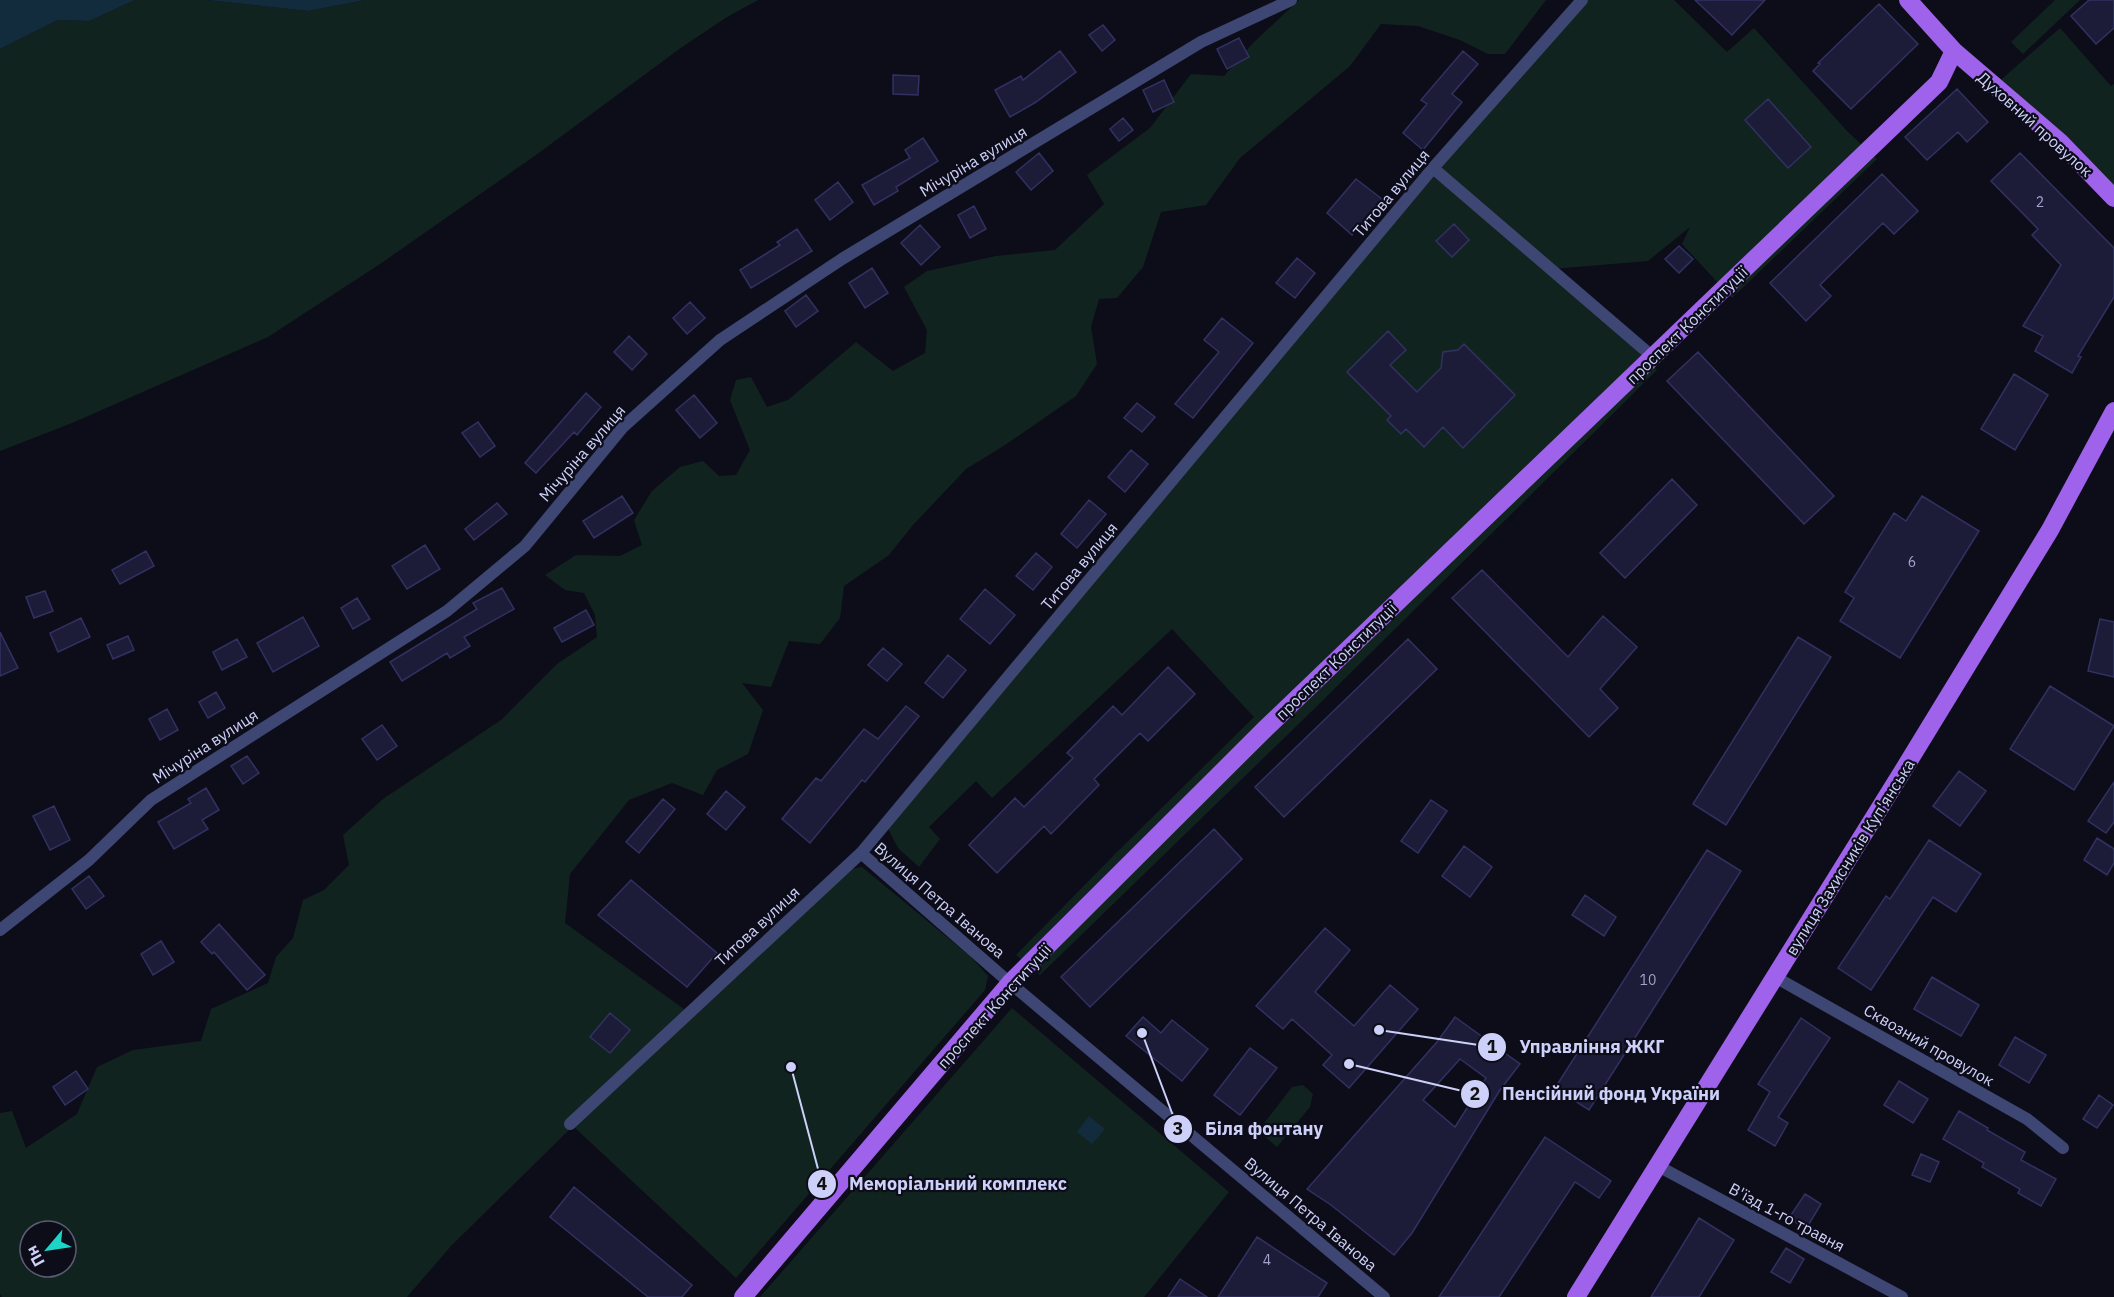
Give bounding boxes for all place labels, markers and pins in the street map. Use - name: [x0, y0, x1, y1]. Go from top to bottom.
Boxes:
- callout: Управління ЖКГ: [1477, 1029, 1677, 1065]
- callout: Пенсійний фонд України: [1460, 1076, 1732, 1112]
- callout: Біля фонтану: [1163, 1111, 1335, 1147]
- callout: Меморіальний комплекс: [807, 1166, 1079, 1202]

